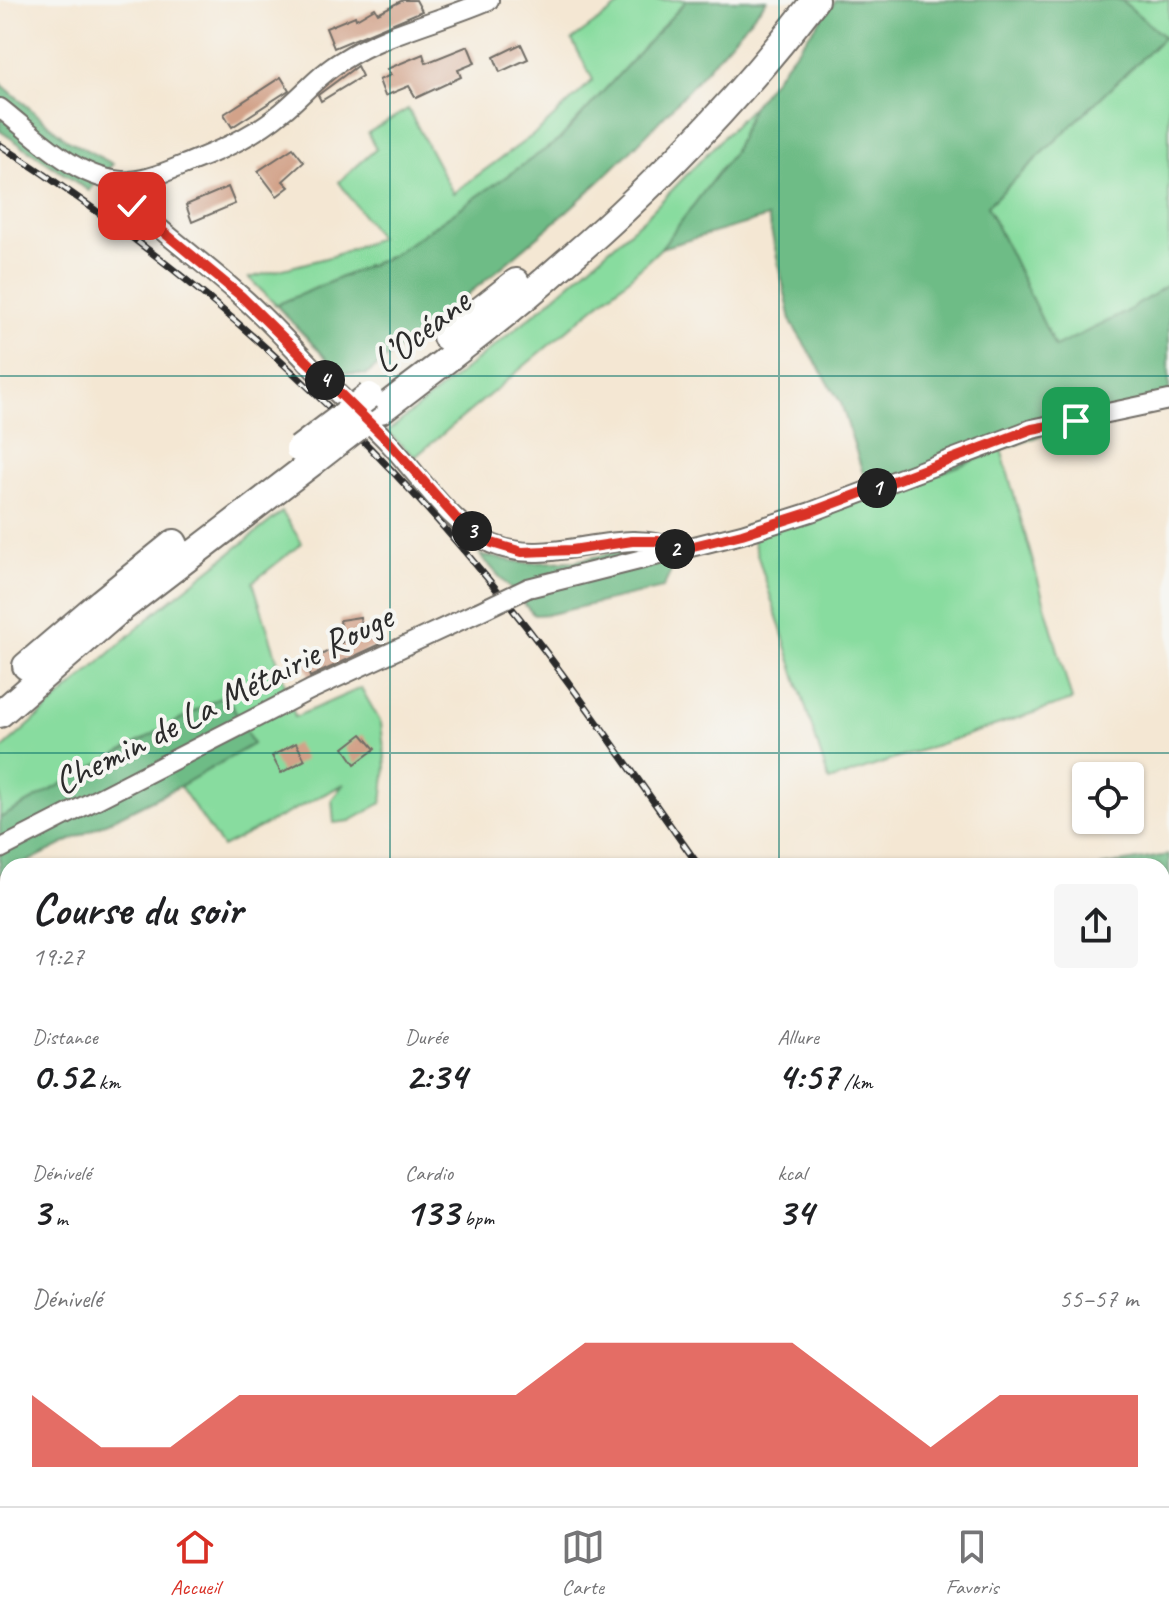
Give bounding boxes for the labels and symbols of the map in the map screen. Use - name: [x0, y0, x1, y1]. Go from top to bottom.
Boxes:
- pin: [98, 172, 166, 240]
- street label: L’Océane: [363, 277, 481, 384]
- pin: 4: [305, 360, 345, 400]
- pin: [1042, 387, 1110, 455]
- pin: 1: [857, 468, 897, 508]
- pin: 3: [452, 511, 492, 551]
- pin: 2: [655, 529, 695, 569]
- street label: Chemin de La Métairie Rouge: [45, 592, 403, 805]

